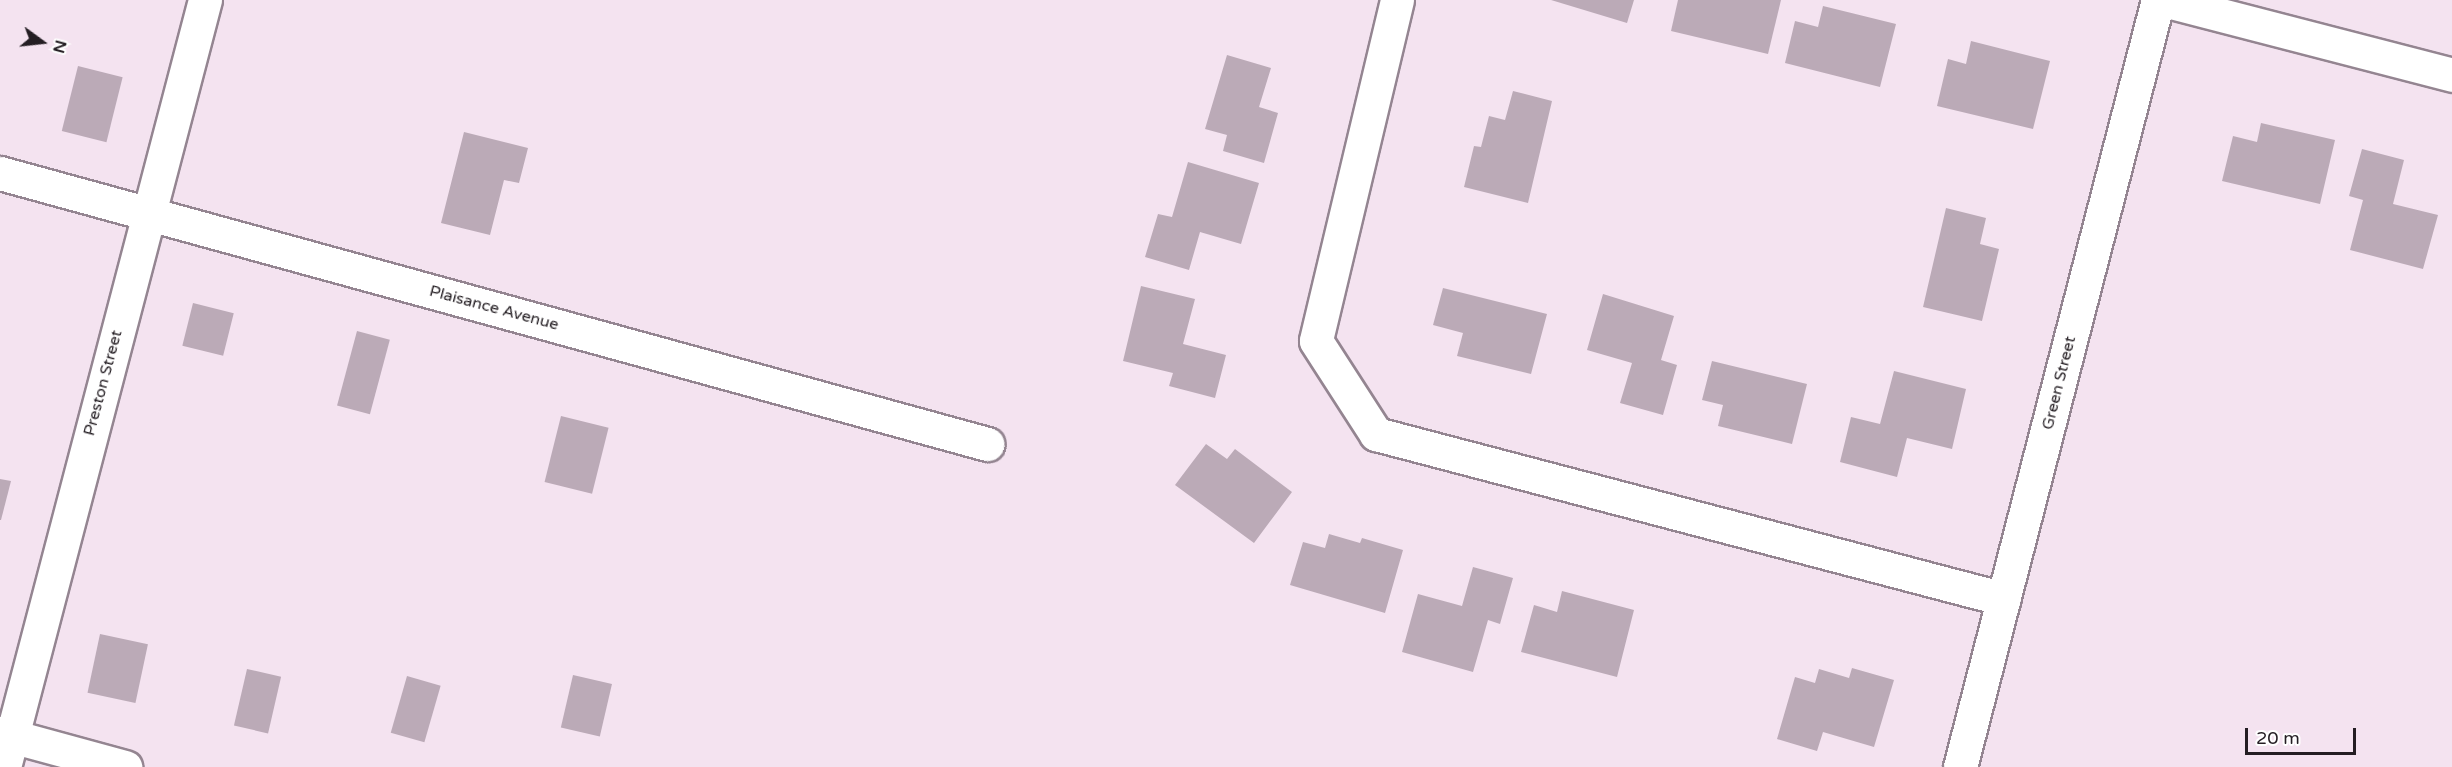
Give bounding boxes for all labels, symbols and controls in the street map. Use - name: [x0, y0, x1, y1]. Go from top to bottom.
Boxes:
- north arrow: [12, 12, 72, 72]
- text: N: [48, 38, 71, 55]
- street label: Plaisance Avenue: [427, 282, 561, 334]
- street label: Preston Street: [80, 328, 126, 438]
- street label: Green Street: [2038, 334, 2080, 432]
- scale bar: [2248, 716, 2359, 754]
- text: 20 m: [2256, 727, 2300, 749]

